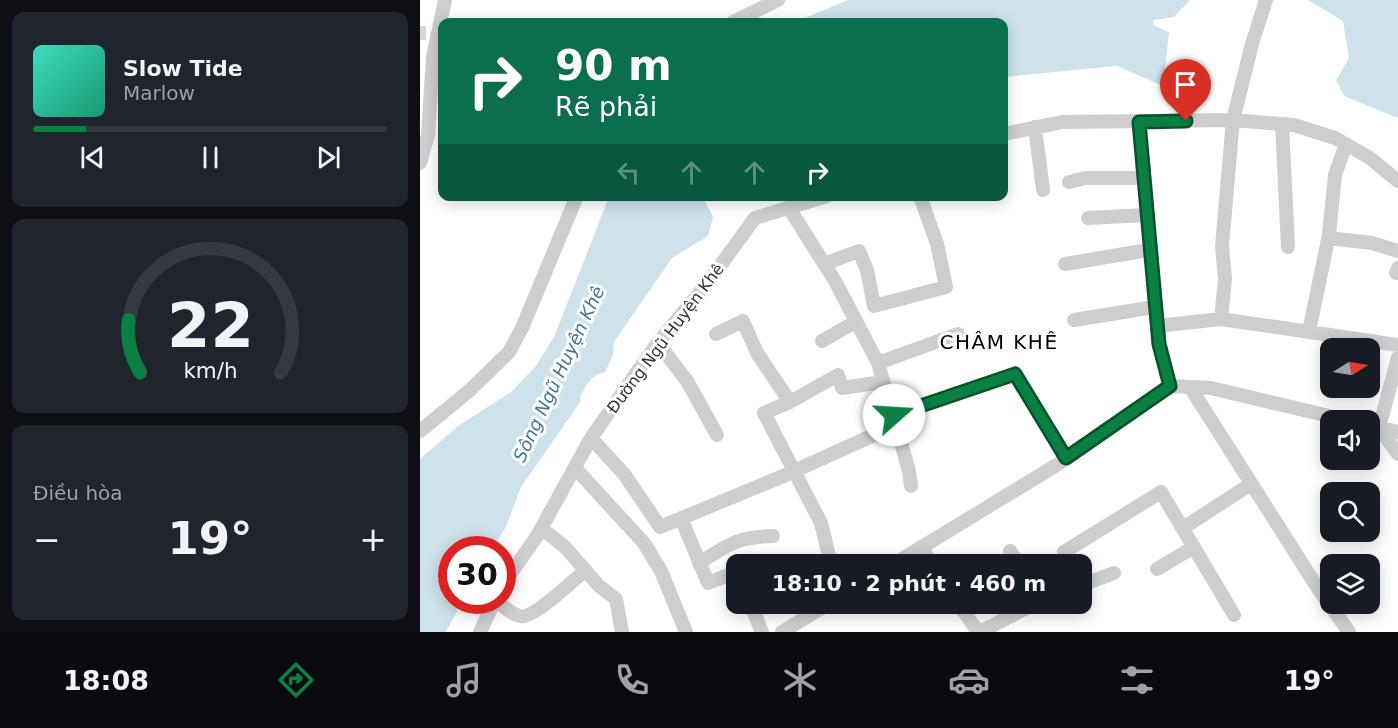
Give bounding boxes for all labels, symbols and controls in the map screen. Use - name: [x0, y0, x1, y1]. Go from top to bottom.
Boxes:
- text: 90 m: [555, 41, 672, 90]
- icon: right: [456, 42, 534, 120]
- text: Slow Tide: [123, 56, 243, 81]
- pin: [1160, 59, 1211, 121]
- icon: arrive: [1169, 68, 1202, 101]
- text: Marlow: [123, 81, 195, 105]
- text: Rẽ phải: [555, 91, 657, 122]
- icon: previous: [76, 141, 109, 174]
- icon: pause: [194, 141, 227, 174]
- icon: next: [312, 141, 345, 174]
- icon: left: [612, 156, 645, 189]
- icon: ahead: [675, 156, 708, 189]
- icon: ahead: [738, 156, 771, 189]
- icon: right: [801, 156, 834, 189]
- street label: Đường Ngũ Huyện Khê: [603, 260, 728, 417]
- water label: Sông Ngũ Huyện Khê: [509, 283, 608, 465]
- text: 22: [167, 289, 253, 362]
- district label: CHÂM KHÊ: [939, 330, 1059, 354]
- north arrow: [1320, 338, 1380, 398]
- map controls: [1320, 338, 1380, 614]
- text: km/h: [183, 358, 237, 383]
- position arrow: [862, 383, 926, 447]
- button: sound: [1320, 410, 1380, 470]
- text: Điều hòa: [33, 481, 123, 505]
- button: search: [1320, 482, 1380, 542]
- text: 19°: [167, 512, 253, 565]
- text: −: [33, 520, 61, 559]
- text: +: [359, 520, 387, 559]
- speed limit sign: 30: [438, 536, 516, 614]
- button: layers: [1320, 554, 1380, 614]
- text: 18:10 · 2 phút · 460 m: [772, 571, 1046, 596]
- icon: directions: [275, 659, 317, 701]
- icon: music: [443, 659, 485, 701]
- icon: phone: [611, 659, 653, 701]
- icon: climate: [779, 659, 821, 701]
- icon: car: [948, 659, 990, 701]
- icon: filters: [1116, 659, 1158, 701]
- text: 18:08: [63, 665, 149, 696]
- text: 19°: [1284, 665, 1335, 696]

